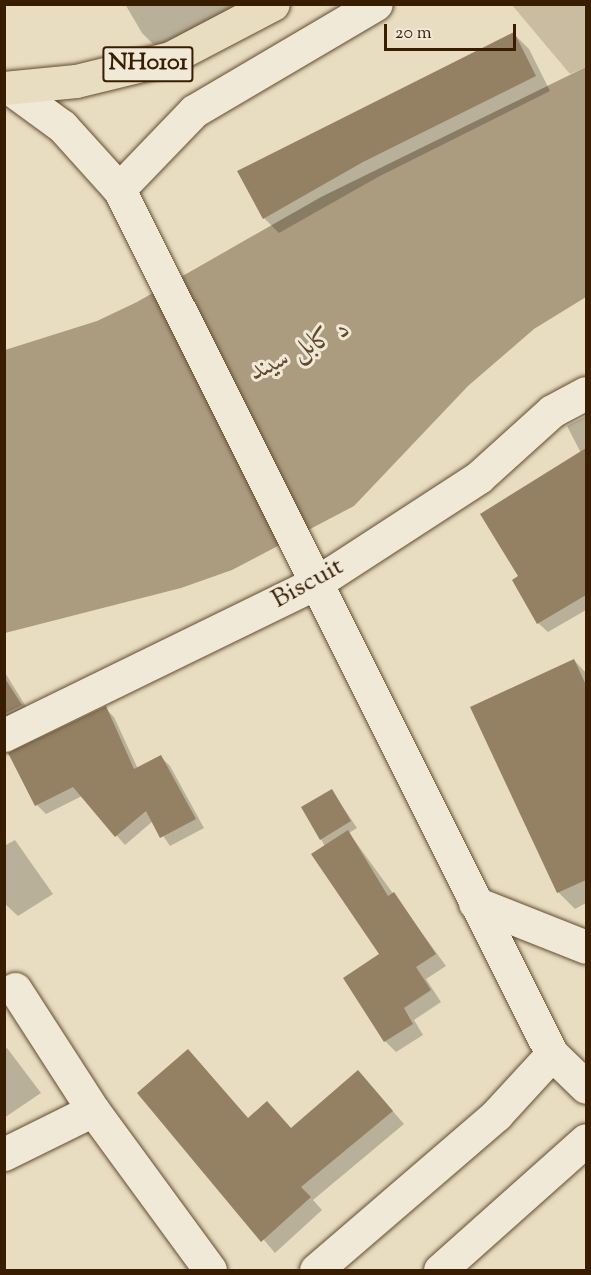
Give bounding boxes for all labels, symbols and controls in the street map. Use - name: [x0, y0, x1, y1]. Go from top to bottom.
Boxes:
- scale bar: [387, 12, 519, 50]
- text: 20 m: [395, 21, 432, 47]
- road number: NH0101: [102, 43, 195, 85]
- water label: د کابل سيند: [244, 313, 356, 389]
- street label: Biscuit: [267, 552, 349, 616]

